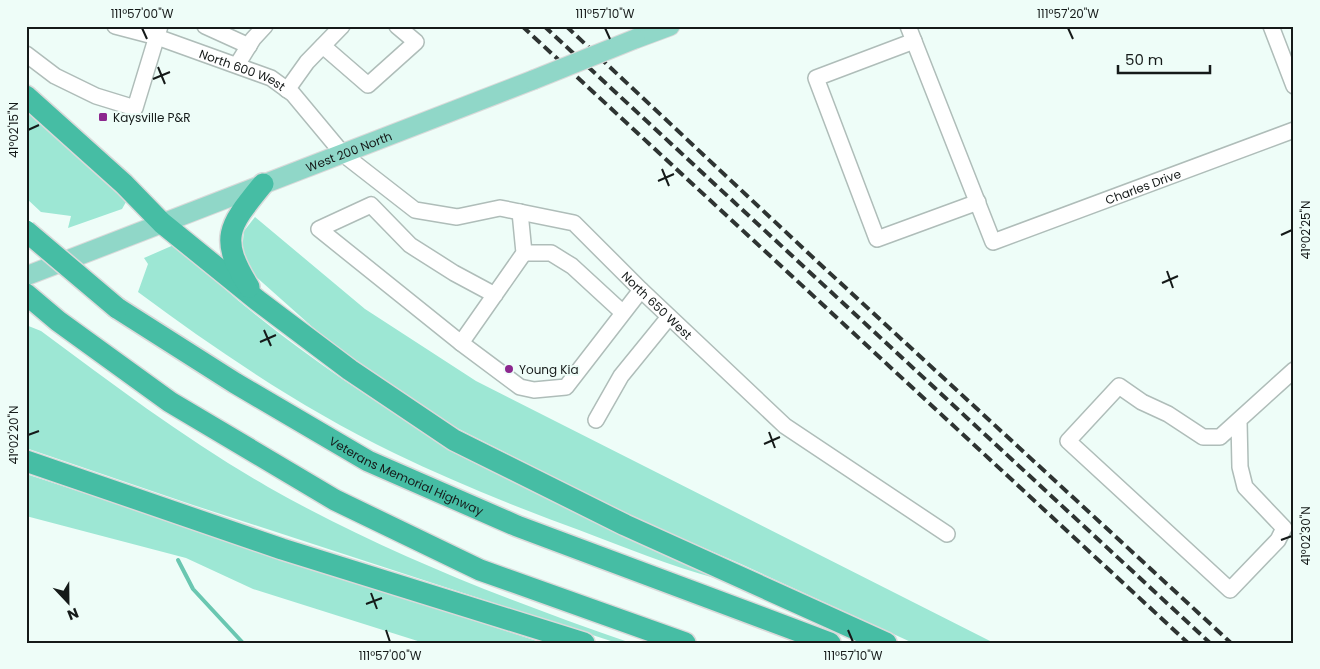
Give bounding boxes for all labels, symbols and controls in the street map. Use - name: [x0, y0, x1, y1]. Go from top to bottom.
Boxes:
- text: 111°57'00"W: [111, 5, 174, 22]
- text: 111°57'10"W: [575, 5, 635, 22]
- text: 111°57'20"W: [1037, 5, 1099, 22]
- scale bar: [1118, 42, 1210, 74]
- street label: North 600 West: [197, 44, 289, 94]
- text: 50 m: [1125, 49, 1163, 70]
- text: 41°02'15"N: [5, 102, 22, 158]
- place label: Kaysville P&R: [113, 109, 191, 126]
- marker: Kaysville P&R: [97, 111, 109, 123]
- street label: West 200 North: [303, 127, 394, 176]
- street label: Charles Drive: [1103, 164, 1183, 208]
- text: 41°02'25"N: [1297, 200, 1314, 260]
- street label: North 650 West: [618, 267, 696, 343]
- place label: Young Kia: [519, 361, 579, 378]
- marker: Young Kia: [503, 363, 515, 375]
- text: 41°02'20"N: [5, 405, 22, 465]
- street label: Veterans Memorial Highway: [326, 432, 486, 519]
- text: 41°02'30"N: [1297, 506, 1314, 566]
- north arrow: [42, 576, 92, 626]
- text: N: [64, 603, 81, 625]
- text: 111°57'00"W: [359, 647, 422, 664]
- text: 111°57'10"W: [823, 647, 883, 664]

